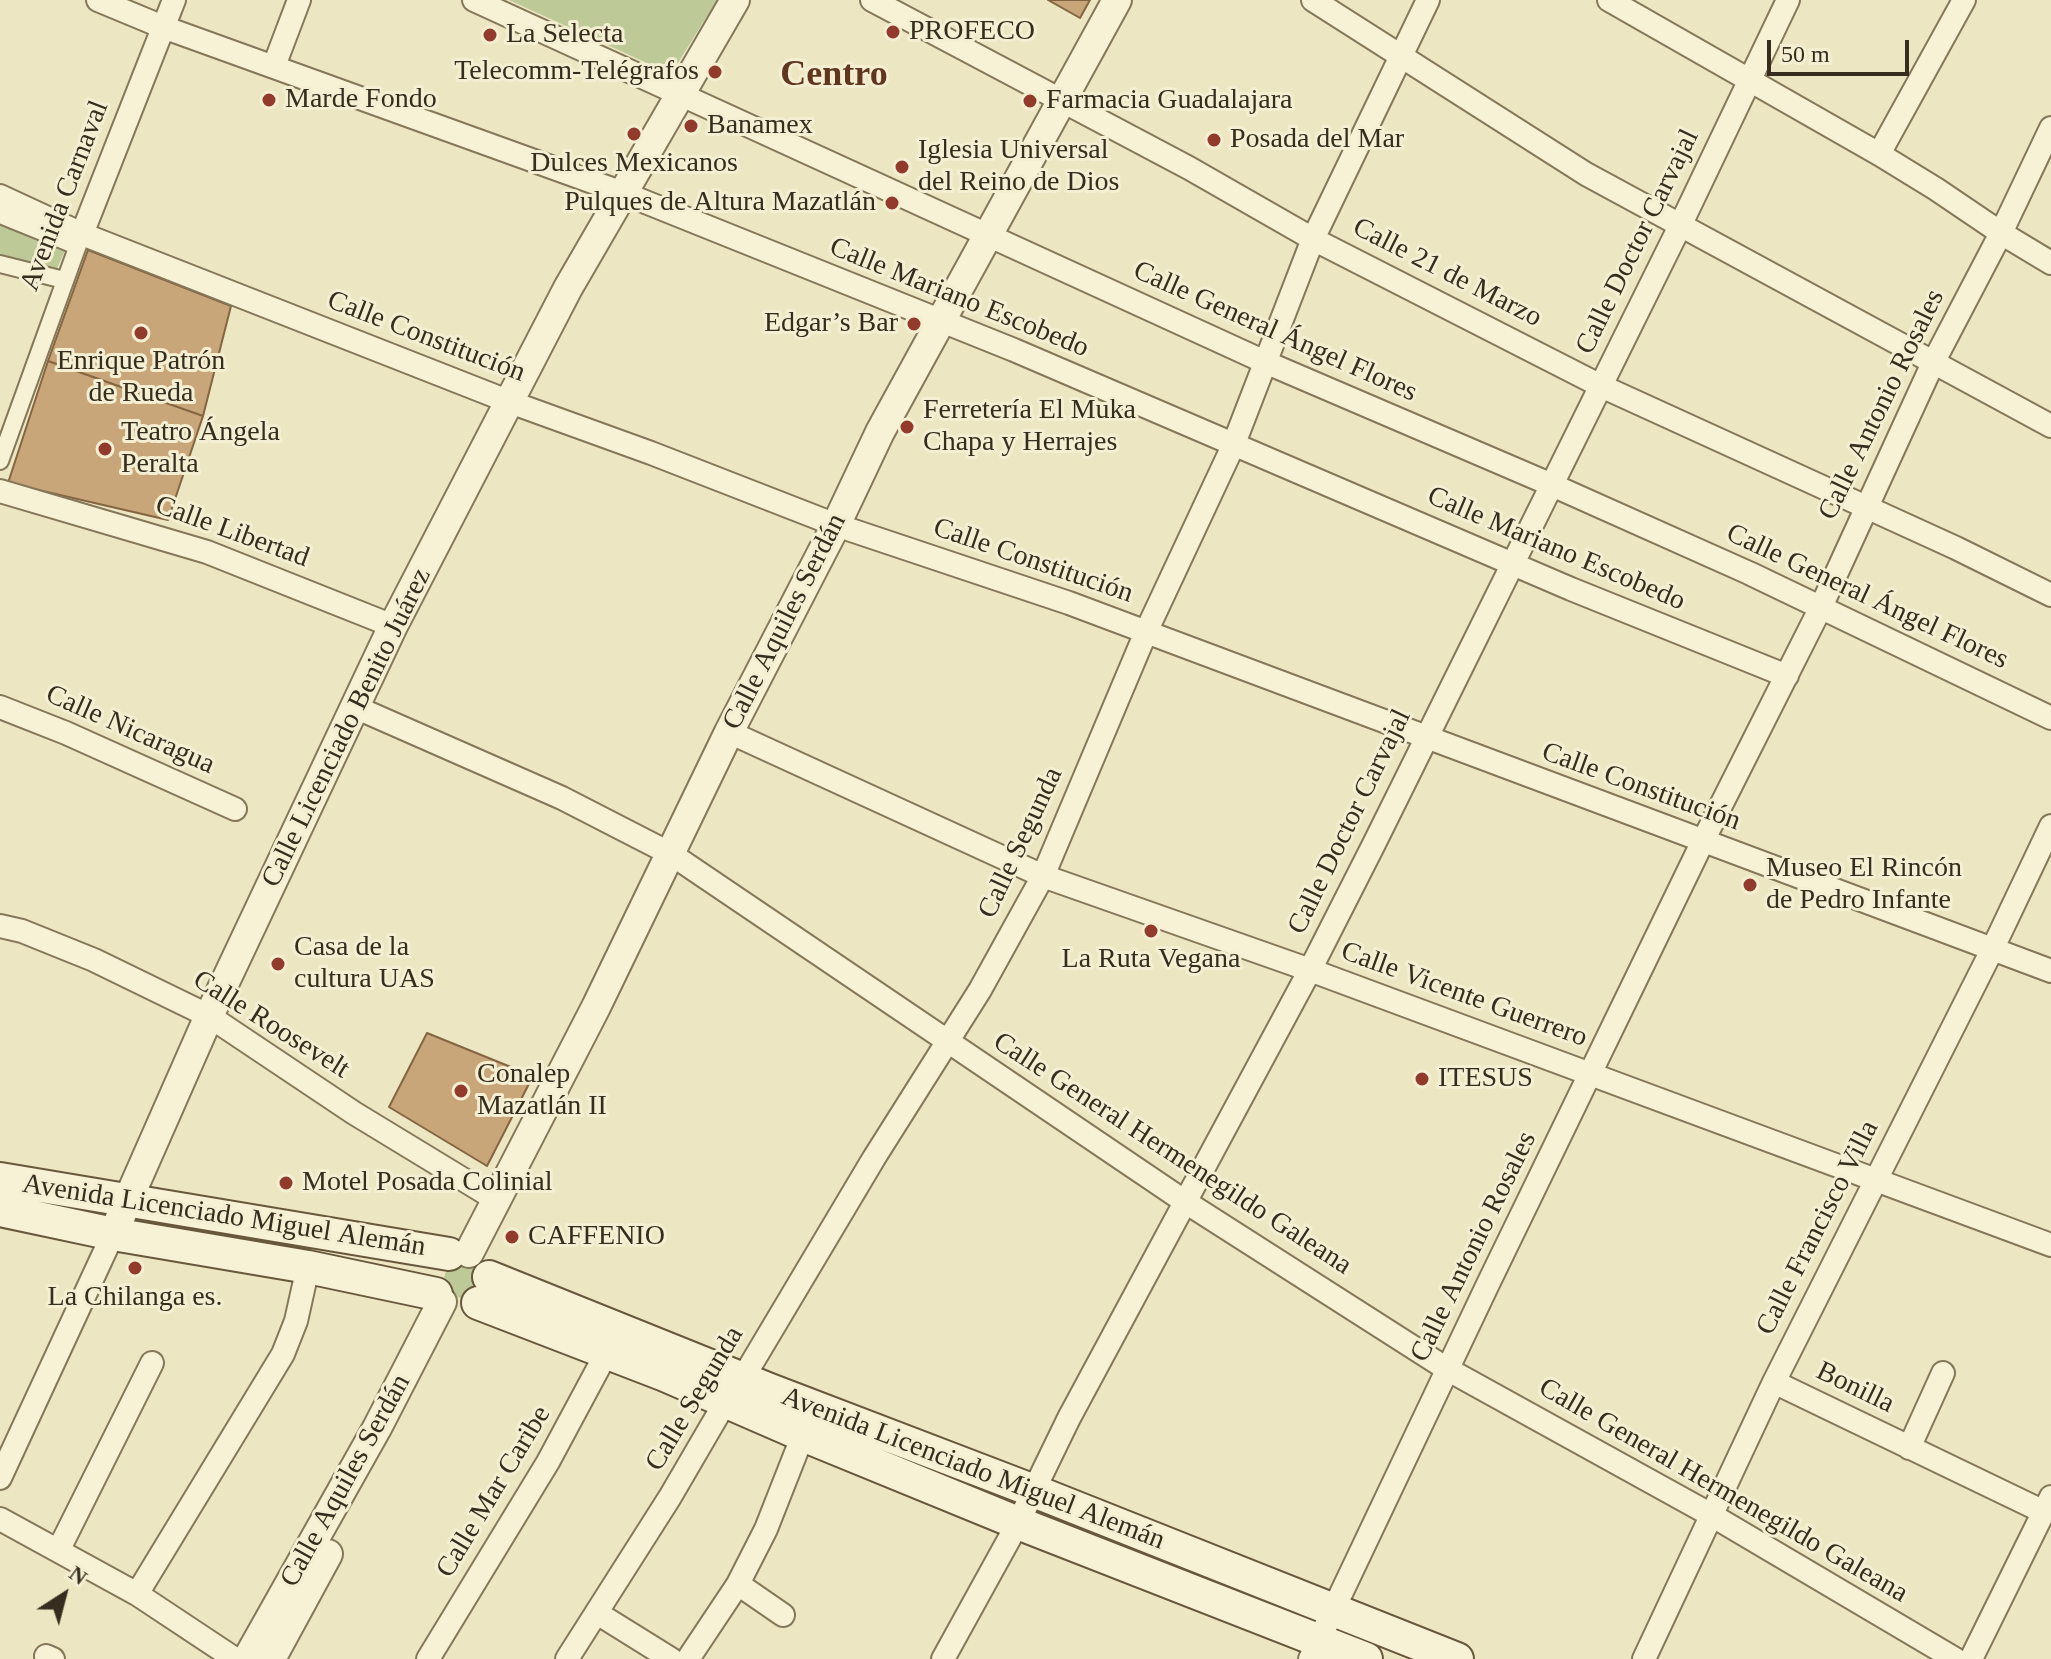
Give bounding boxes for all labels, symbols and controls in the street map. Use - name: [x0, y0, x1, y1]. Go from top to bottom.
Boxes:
- place label: PROFECO: [909, 15, 1035, 49]
- place label: La Selecta: [506, 18, 623, 52]
- marker: PROFECO: [884, 23, 902, 41]
- scale bar: [1771, 24, 1913, 74]
- marker: La Selecta: [481, 26, 499, 44]
- text: 50 m: [1781, 41, 1830, 67]
- district label: Centro: [780, 54, 888, 98]
- place label: Telecomm-Telégrafos: [454, 55, 699, 89]
- marker: Telecomm-Telégrafos: [706, 63, 724, 81]
- place label: Marde Fondo: [285, 83, 437, 117]
- place label: Farmacia Guadalajara: [1046, 84, 1292, 118]
- marker: Marde Fondo: [260, 91, 278, 109]
- marker: Farmacia Guadalajara: [1021, 92, 1039, 110]
- street label: Avenida Carnaval: [13, 96, 117, 296]
- place label: Banamex: [707, 109, 813, 143]
- marker: Banamex: [682, 117, 700, 135]
- place label: Posada del Mar: [1230, 123, 1404, 157]
- street label: Calle Doctor Carvajal: [1569, 124, 1707, 360]
- marker: Dulces Mexicanos: [625, 125, 643, 143]
- marker: Posada del Mar: [1205, 131, 1223, 149]
- place label: Iglesia Universal del Reino de Dios: [918, 134, 1119, 200]
- place label: Dulces Mexicanos: [530, 147, 738, 181]
- marker: Iglesia Universal del Reino de Dios: [893, 158, 911, 176]
- place label: Pulques de Altura Mazatlán: [564, 186, 876, 220]
- marker: Pulques de Altura Mazatlán: [883, 194, 901, 212]
- street label: Calle 21 de Marzo: [1347, 211, 1547, 335]
- street label: Calle Mariano Escobedo: [824, 231, 1094, 365]
- street label: Calle General Ángel Flores: [1128, 254, 1422, 410]
- street label: Calle Constitución: [322, 284, 530, 390]
- street label: Calle Antonio Rosales: [1812, 284, 1952, 526]
- place label: Edgar’s Bar: [764, 307, 898, 341]
- marker: Edgar’s Bar: [905, 315, 923, 333]
- marker: Enrique Patrón de Rueda: [132, 324, 150, 342]
- place label: Enrique Patrón de Rueda: [57, 345, 225, 411]
- place label: Ferretería El Muka Chapa y Herrajes: [923, 394, 1136, 460]
- place label: Teatro Ángela Peralta: [121, 416, 280, 482]
- marker: Ferretería El Muka Chapa y Herrajes: [898, 418, 916, 436]
- marker: Teatro Ángela Peralta: [96, 440, 114, 458]
- street label: Calle Mariano Escobedo: [1422, 479, 1690, 619]
- street label: Calle Libertad: [151, 489, 313, 575]
- street label: Calle Aquiles Serdán: [716, 508, 854, 736]
- street label: Calle Constitución: [929, 511, 1137, 611]
- street label: Calle General Ángel Flores: [1721, 517, 2013, 677]
- street label: Calle Licenciado Benito Juárez: [255, 563, 439, 893]
- street label: Calle Nicaragua: [40, 678, 220, 782]
- street label: Calle Doctor Carvajal: [1281, 704, 1419, 940]
- street label: Calle Constitución: [1537, 735, 1745, 839]
- street label: Calle Segunda: [971, 762, 1071, 924]
- place label: Museo El Rincón de Pedro Infante: [1766, 852, 1962, 918]
- marker: Museo El Rincón de Pedro Infante: [1741, 876, 1759, 894]
- marker: La Ruta Vegana: [1142, 922, 1160, 940]
- place label: Casa de la cultura UAS: [294, 931, 435, 997]
- street label: Calle Vicente Guerrero: [1336, 935, 1592, 1055]
- place label: La Ruta Vegana: [1062, 943, 1240, 977]
- marker: Casa de la cultura UAS: [269, 955, 287, 973]
- street label: Calle Roosevelt: [187, 964, 355, 1086]
- street label: Calle General Hermenegildo Galeana: [986, 1025, 1358, 1283]
- place label: Conalep Mazatlán II: [477, 1058, 607, 1124]
- place label: ITESUS: [1438, 1062, 1533, 1096]
- marker: ITESUS: [1413, 1070, 1431, 1088]
- marker: Conalep Mazatlán II: [452, 1082, 470, 1100]
- street label: Calle Francisco Villa: [1749, 1115, 1887, 1341]
- street label: Calle Antonio Rosales: [1404, 1126, 1544, 1368]
- place label: Motel Posada Colinial: [302, 1166, 552, 1200]
- street label: Avenida Licenciado Miguel Alemán: [20, 1168, 428, 1264]
- marker: Motel Posada Colinial: [277, 1174, 295, 1192]
- place label: CAFFENIO: [528, 1220, 665, 1254]
- marker: CAFFENIO: [503, 1228, 521, 1246]
- marker: La Chilanga es.: [126, 1259, 144, 1277]
- place label: La Chilanga es.: [48, 1281, 222, 1315]
- street label: Calle Segunda: [639, 1321, 751, 1477]
- street label: Bonilla: [1811, 1355, 1899, 1421]
- street label: Calle Aquiles Serdán: [274, 1369, 418, 1593]
- street label: Calle General Hermenegildo Galeana: [1532, 1371, 1914, 1611]
- street label: Avenida Licenciado Miguel Alemán: [777, 1380, 1169, 1558]
- street label: Calle Mar Caribe: [430, 1400, 558, 1584]
- north arrow: [24, 1555, 104, 1635]
- text: N: [65, 1560, 92, 1590]

